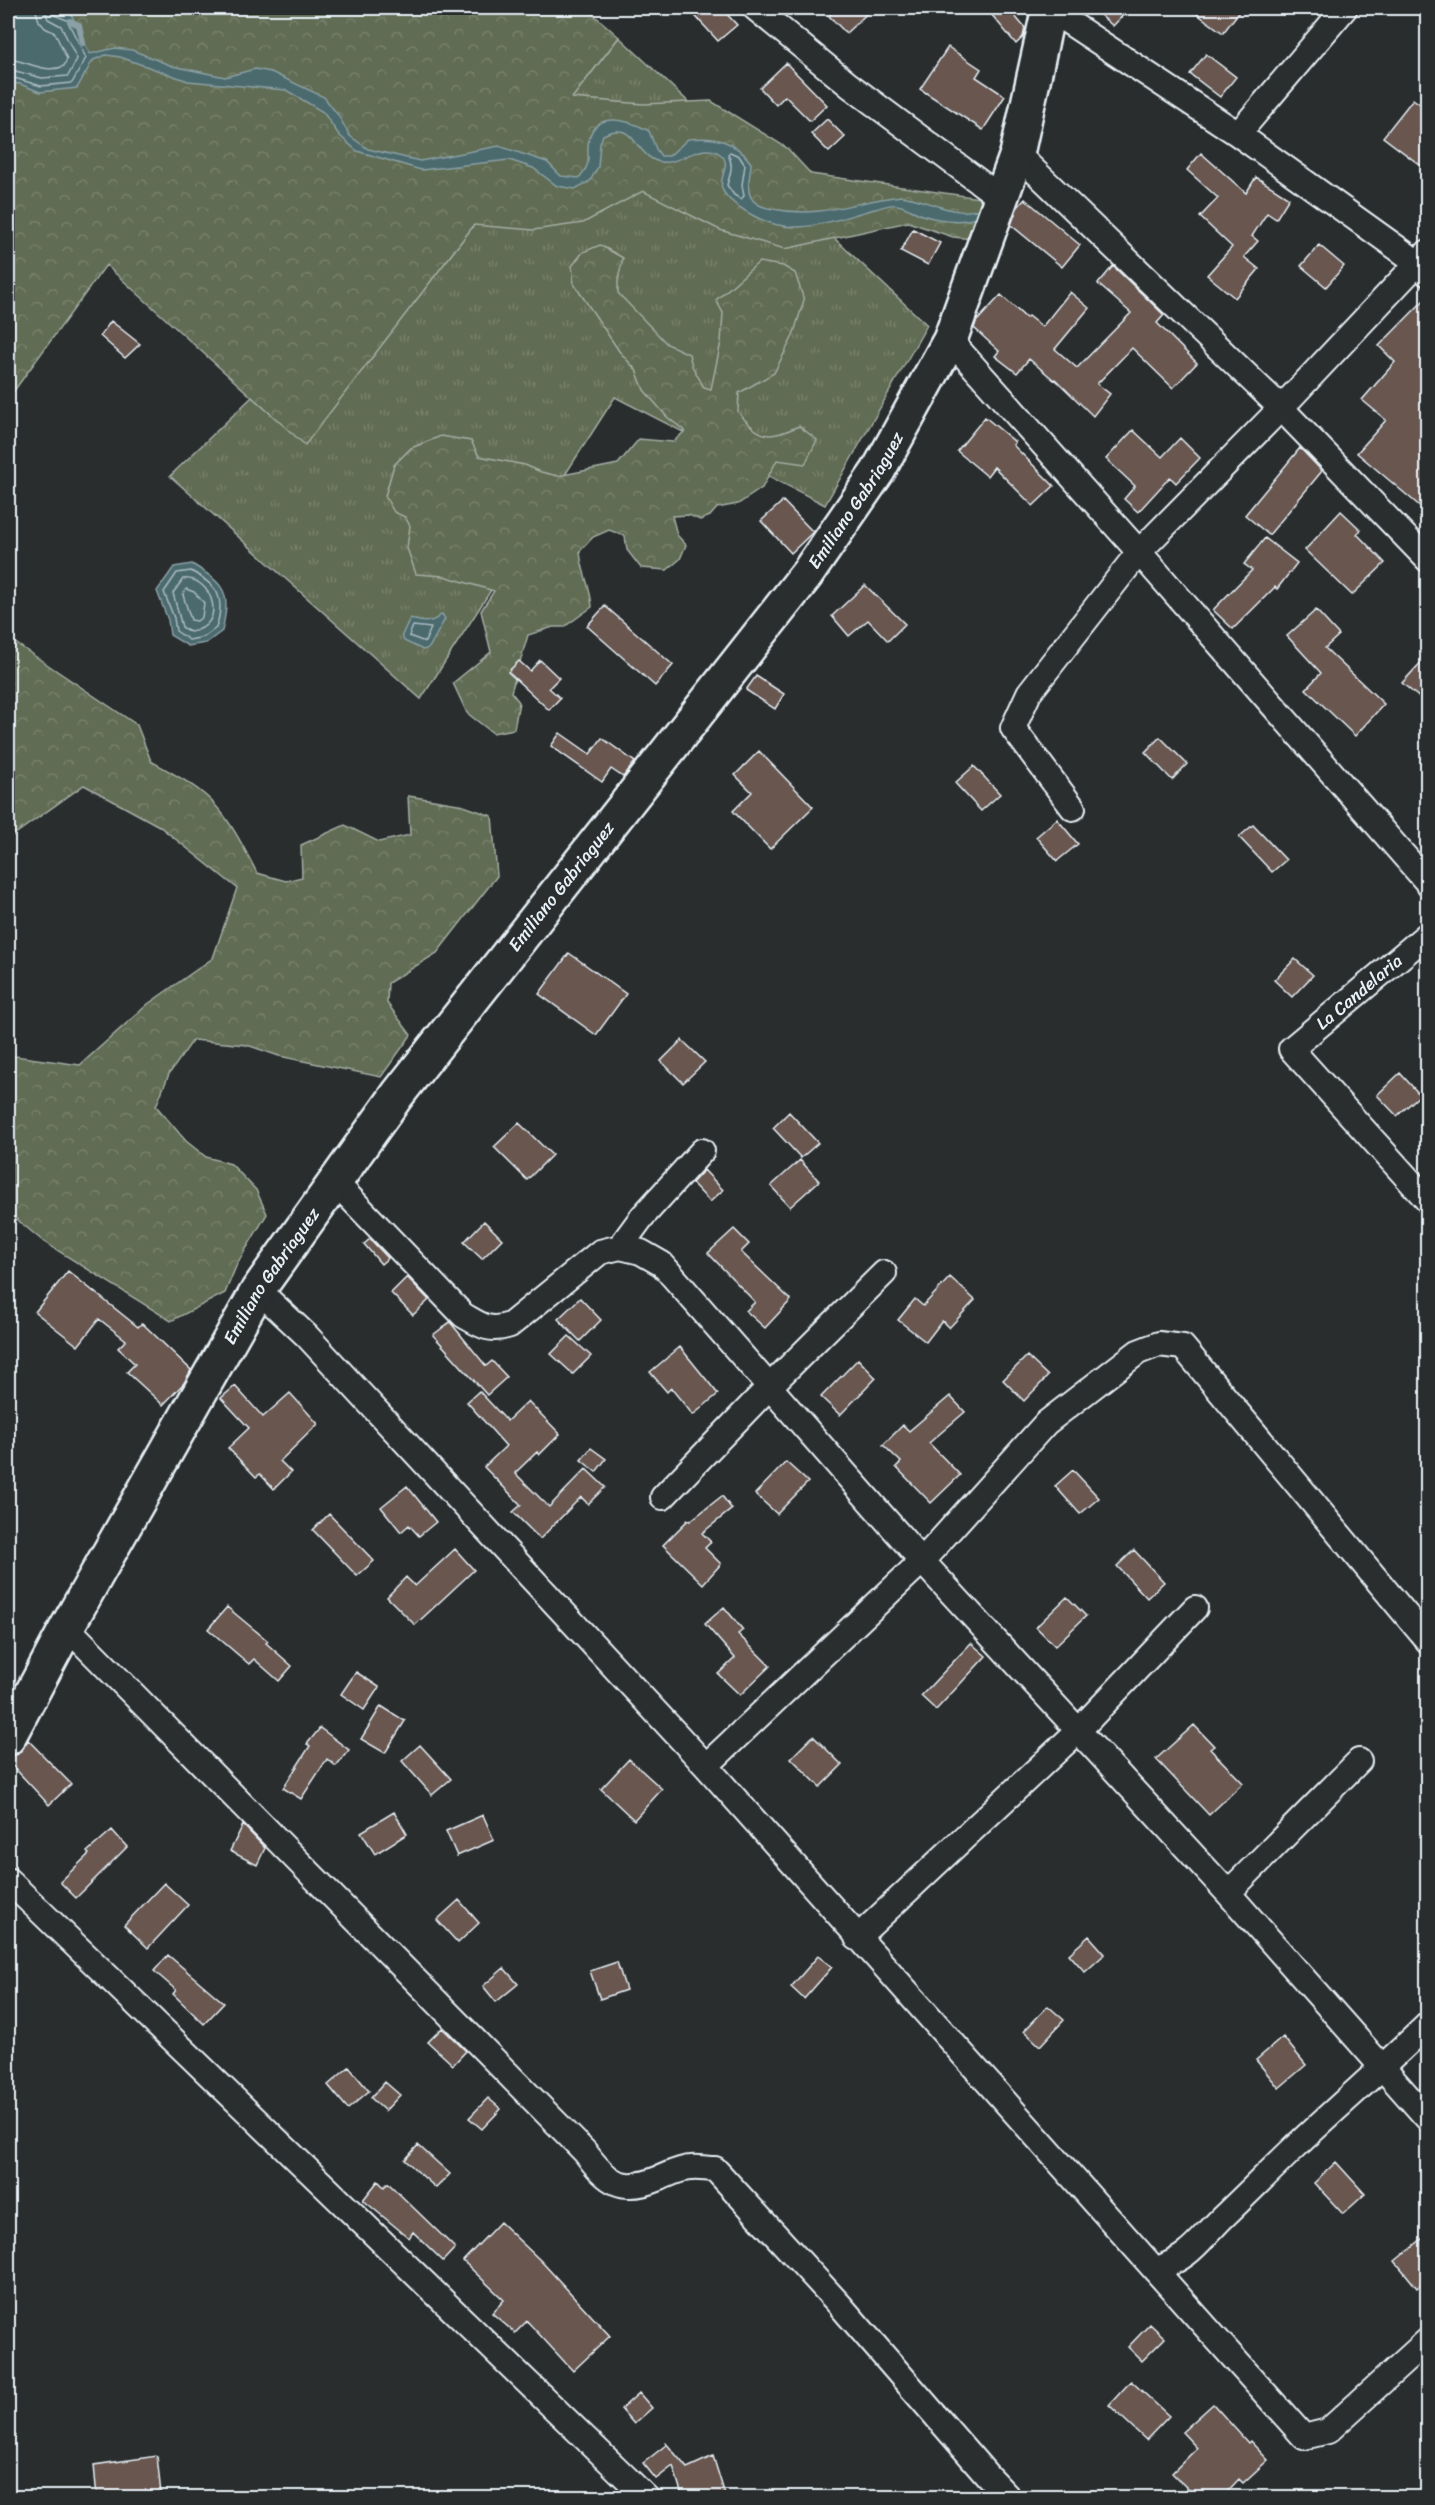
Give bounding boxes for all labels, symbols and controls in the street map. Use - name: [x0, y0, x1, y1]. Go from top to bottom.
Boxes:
- street label: Emiliano Gabriaguez: [799, 425, 913, 576]
- street label: Emiliano Gabriaguez: [499, 814, 623, 959]
- street label: La Candelaria: [1308, 946, 1410, 1038]
- street label: Emiliano Gabriaguez: [214, 1200, 329, 1351]

